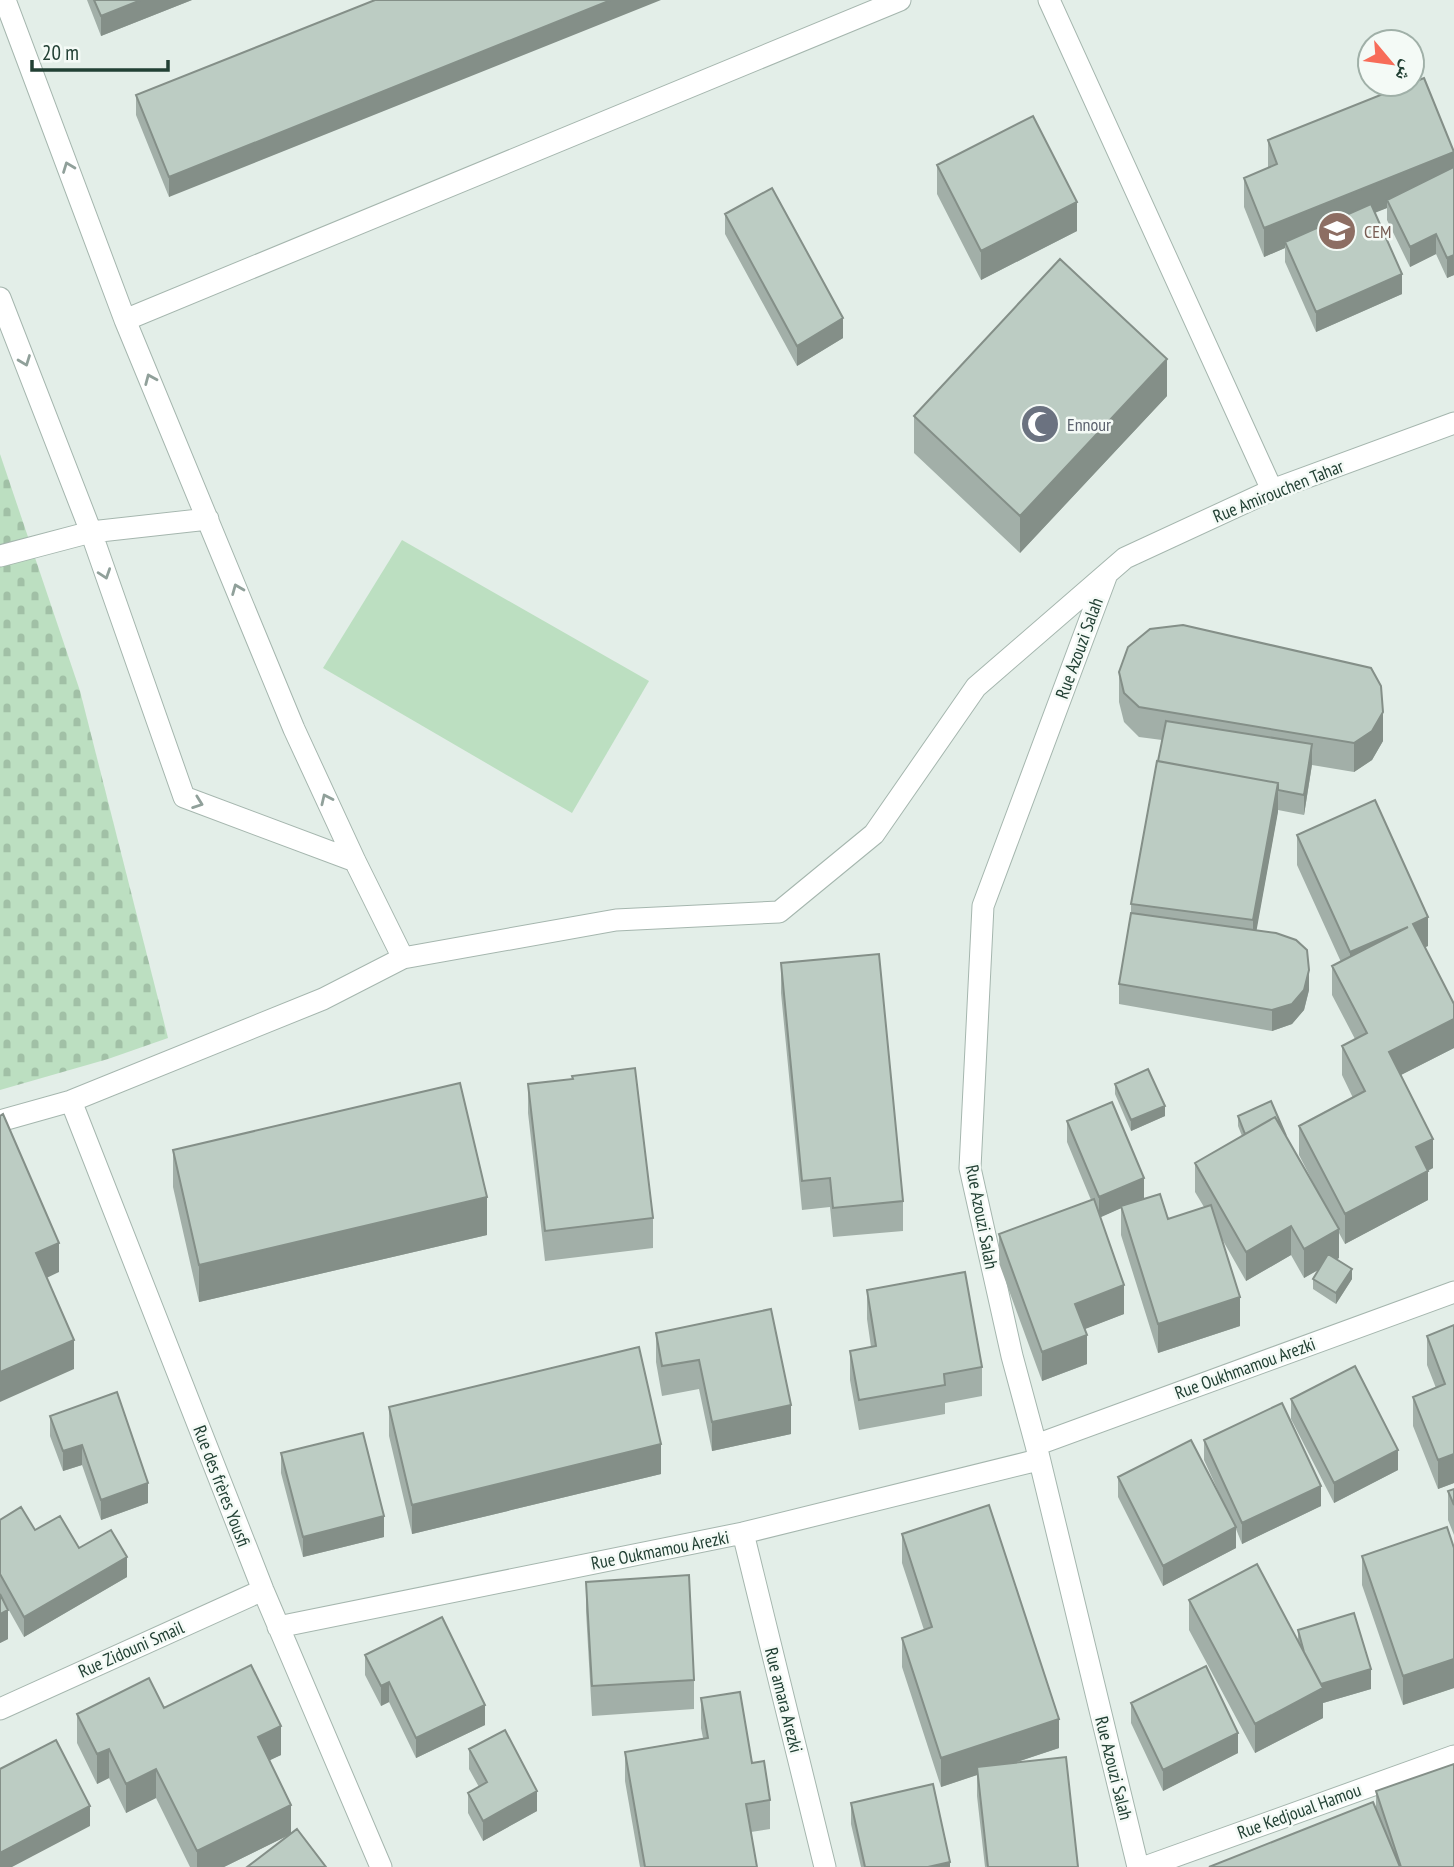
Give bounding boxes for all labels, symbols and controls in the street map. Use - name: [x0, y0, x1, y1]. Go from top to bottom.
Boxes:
- scale bar: [32, 28, 168, 72]
- north arrow: [1356, 28, 1426, 98]
- text: 20 m: [42, 39, 79, 66]
- text: ش: [1390, 57, 1421, 86]
- one-way arrow: [62, 162, 76, 174]
- school or university icon: CEM: [1316, 210, 1358, 252]
- place label: CEM: [1364, 220, 1391, 243]
- one-way arrow: [16, 355, 30, 367]
- one-way arrow: [144, 374, 158, 386]
- mosque icon: Ennour: [1019, 403, 1061, 445]
- place label: Ennour: [1067, 413, 1111, 436]
- street label: Rue Amirouchen Tahar: [1209, 454, 1347, 528]
- one-way arrow: [97, 567, 111, 579]
- one-way arrow: [231, 584, 245, 597]
- street label: Rue Azouzi Salah: [1050, 594, 1108, 702]
- one-way arrow: [192, 794, 204, 808]
- one-way arrow: [320, 794, 334, 806]
- street label: Rue Azouzi Salah: [961, 1163, 1003, 1271]
- street label: Rue Oukhmamou Arezki: [1172, 1332, 1318, 1404]
- street label: Rue des frères Yousfi: [188, 1422, 256, 1550]
- street label: Rue Oukmamou Arezki: [589, 1525, 731, 1575]
- street label: Rue Zidouni Smail: [75, 1615, 188, 1682]
- street label: Rue amara Arezki: [760, 1645, 808, 1755]
- street label: Rue Azouzi Salah: [1090, 1714, 1138, 1822]
- street label: Rue Kedjoual Hamou: [1234, 1778, 1364, 1844]

